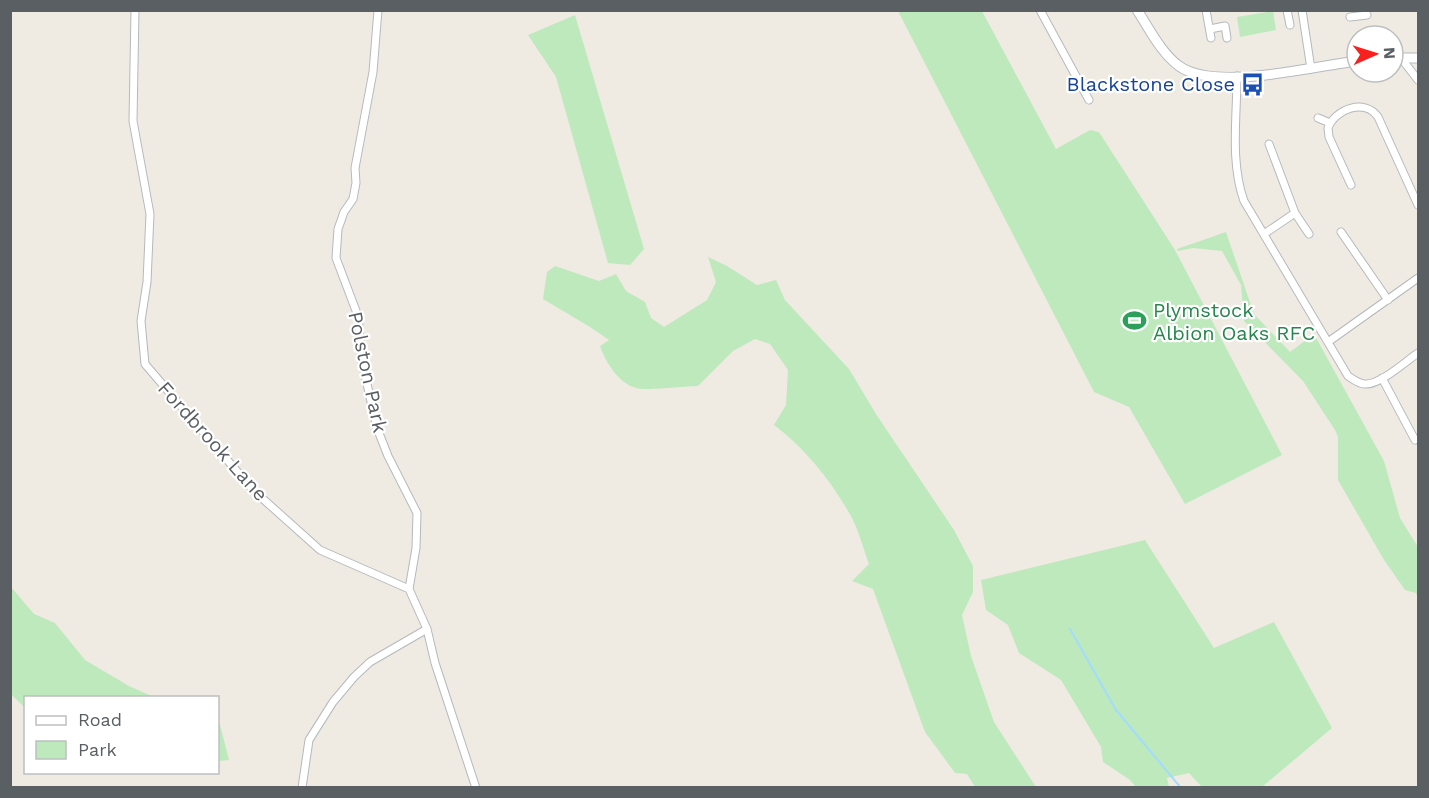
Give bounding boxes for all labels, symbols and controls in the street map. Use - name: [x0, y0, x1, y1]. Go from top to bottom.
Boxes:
- north arrow: [1345, 24, 1405, 84]
- text: N: [1380, 47, 1399, 60]
- bus stop icon: Blackstone Close: [1240, 71, 1266, 97]
- place label: Blackstone Close: [1067, 72, 1235, 96]
- place label: Plymstock Albion Oaks RFC: [1153, 298, 1315, 345]
- sports icon: Plymstock Albion Oaks RFC: [1122, 308, 1148, 334]
- street label: Polston Park: [343, 309, 393, 435]
- street label: Fordbrook Lane: [153, 376, 273, 506]
- legend: [24, 696, 219, 774]
- text: Road: [78, 709, 122, 730]
- text: Park: [78, 739, 117, 760]

